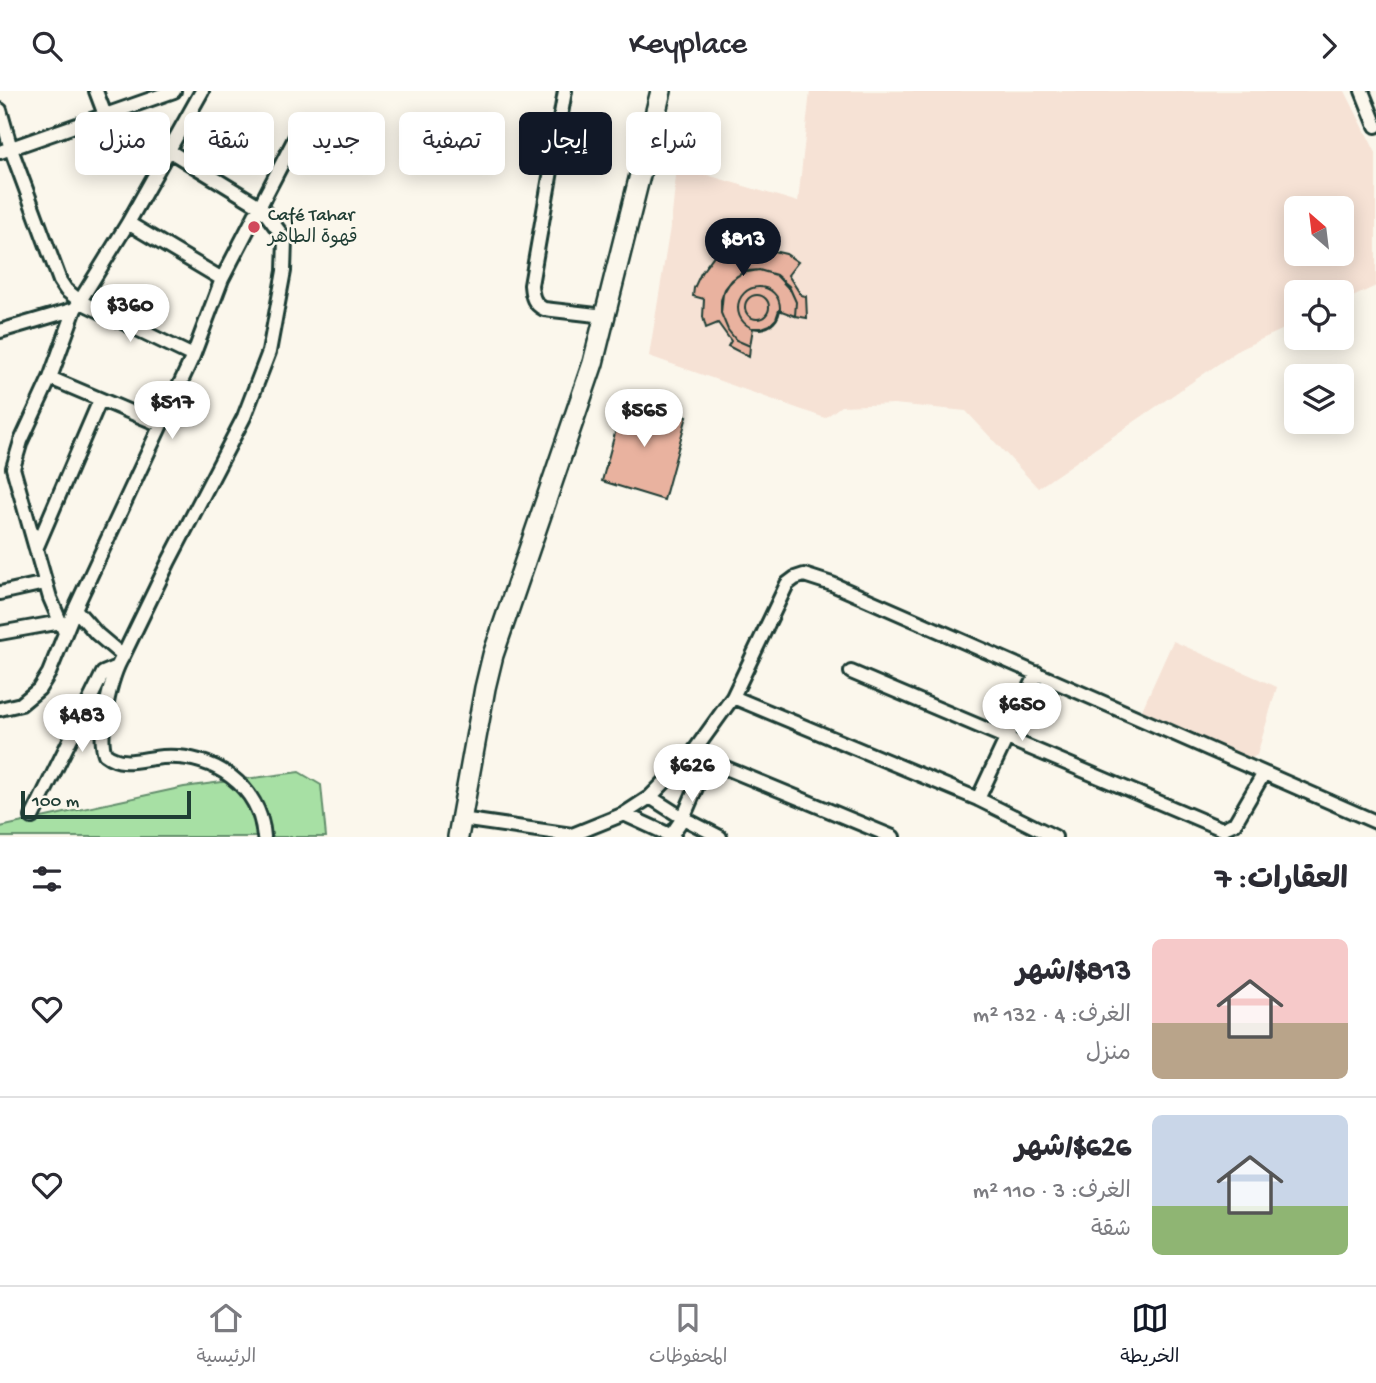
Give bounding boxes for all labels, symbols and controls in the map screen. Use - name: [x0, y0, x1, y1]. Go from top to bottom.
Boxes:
- icon: search: [28, 27, 66, 65]
- text: Keyplace: [629, 27, 747, 65]
- icon: forward: [1310, 27, 1348, 65]
- chip: منزل: [75, 112, 170, 175]
- chip: شقة: [184, 112, 274, 175]
- chip: جديد: [288, 112, 385, 175]
- chip: تصفية: [399, 112, 505, 175]
- chip: إيجار: [519, 112, 612, 175]
- chip: شراء: [626, 112, 721, 175]
- north arrow: [1284, 196, 1354, 266]
- map controls: [1284, 196, 1354, 434]
- place label: Café Tahar قهوة الطاهر: [266, 205, 358, 250]
- marker: Café Tahar قهوة الطاهر: [246, 219, 262, 235]
- pin: $813: [702, 219, 784, 278]
- text: $813: [721, 227, 765, 254]
- button: locate: [1284, 280, 1354, 350]
- pin: $360: [89, 285, 171, 344]
- text: $360: [107, 293, 154, 320]
- button: layers: [1284, 364, 1354, 434]
- pin: $517: [131, 381, 213, 441]
- pin: $565: [603, 389, 685, 449]
- text: $517: [150, 390, 194, 417]
- text: $565: [621, 398, 667, 425]
- pin: $650: [981, 683, 1063, 743]
- text: $650: [998, 692, 1046, 719]
- pin: $483: [41, 695, 123, 754]
- text: $483: [59, 703, 105, 730]
- pin: $626: [651, 745, 733, 804]
- text: $626: [670, 753, 714, 780]
- scale bar: [21, 788, 191, 820]
- text: 100 m: [32, 791, 79, 814]
- icon: filters: [28, 860, 66, 898]
- text: العقارات: 7: [1215, 864, 1348, 899]
- text: $813/شهر: [1016, 956, 1131, 991]
- icon: home: [1208, 967, 1292, 1051]
- icon: heart: [28, 990, 66, 1028]
- text: الغرف: 4 · 132 m²: [973, 1003, 1131, 1030]
- text: منزل: [1086, 1041, 1131, 1068]
- text: $626/شهر: [1015, 1132, 1131, 1167]
- icon: home: [1208, 1143, 1292, 1227]
- icon: heart: [28, 1166, 66, 1204]
- text: الغرف: 3 · 110 m²: [973, 1179, 1131, 1206]
- text: شقة: [1091, 1217, 1131, 1244]
- tab: الرئيسية: [196, 1299, 256, 1372]
- tab: المحفوظات: [649, 1299, 727, 1372]
- tab: الخريطة: [1120, 1299, 1180, 1372]

